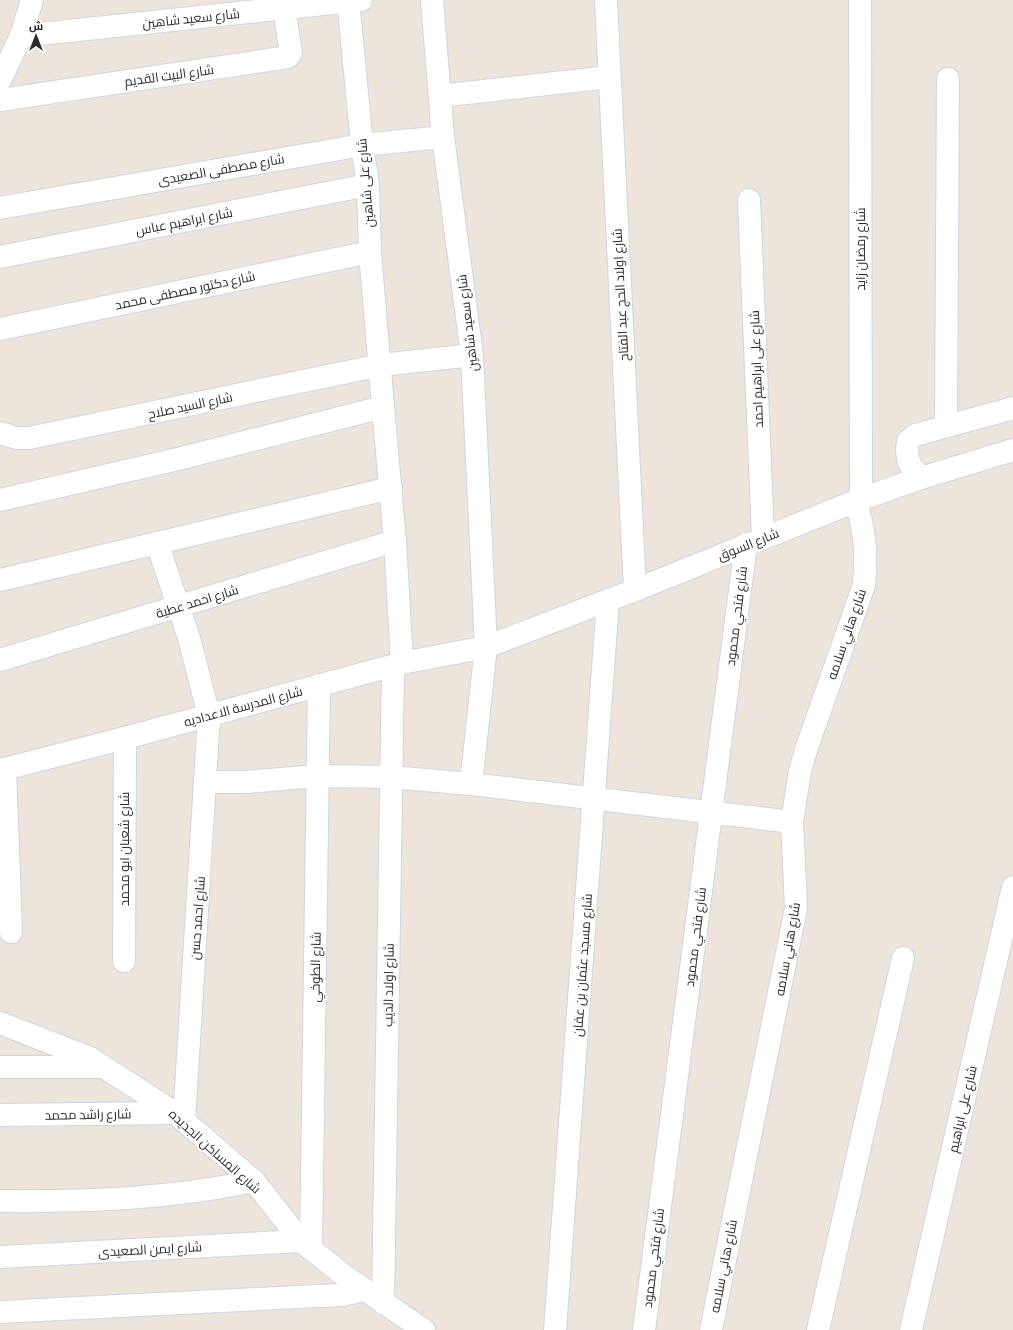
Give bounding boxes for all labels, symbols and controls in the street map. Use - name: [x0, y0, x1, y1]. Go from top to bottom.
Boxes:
- street label: شارع سعيد شاهين: [141, 5, 241, 32]
- north arrow: [16, 16, 56, 56]
- text: ش: [29, 19, 43, 33]
- street label: شارع البيت القديم: [123, 61, 215, 91]
- street label: شارع على شاهين: [353, 138, 378, 228]
- street label: شارع مصطفى الصعيدى: [156, 150, 286, 189]
- street label: شارع ابراهيم عباس: [134, 204, 234, 240]
- street label: شارع رمضان زايد: [852, 207, 869, 291]
- street label: شارع اولاد الحج عبد الفتاح: [609, 228, 632, 362]
- street label: شارع دكتور مصطفى محمد: [113, 267, 257, 314]
- street label: شارع سعيد شاهين: [453, 273, 482, 373]
- street label: شارع على ابراهيم احمد: [746, 310, 768, 428]
- street label: شارع السيد صلاح: [146, 388, 234, 423]
- street label: شارع السوق: [715, 524, 781, 564]
- street label: شارع فتحي محمود: [722, 565, 753, 667]
- street label: شارع احمد عطية: [154, 581, 241, 622]
- street label: شارع هاني سلامه: [823, 587, 872, 682]
- street label: شارع المدرسة الاعداديه: [182, 682, 304, 731]
- street label: شارع شعبان ابو محمد: [116, 792, 133, 906]
- street label: شارع احمد حسن: [186, 876, 209, 961]
- street label: شارع فتحي محمود: [681, 886, 712, 988]
- street label: شارع مسجد عثمان بن عفان: [569, 893, 596, 1037]
- street label: شارع هاني سلامه: [771, 901, 806, 998]
- street label: شارع الطوخي: [306, 931, 327, 1003]
- street label: شارع اولاد الديب: [379, 943, 398, 1027]
- street label: شارع على ابراهيم: [944, 1064, 982, 1155]
- street label: شارع راشد محمد: [44, 1105, 132, 1124]
- street label: شارع المساكن الجديده: [165, 1105, 264, 1197]
- street label: شارع فتحي محمود: [639, 1207, 670, 1309]
- street label: شارع هاني سلامه: [706, 1218, 743, 1315]
- street label: شارع ايمن الصعيدى: [98, 1238, 202, 1261]

